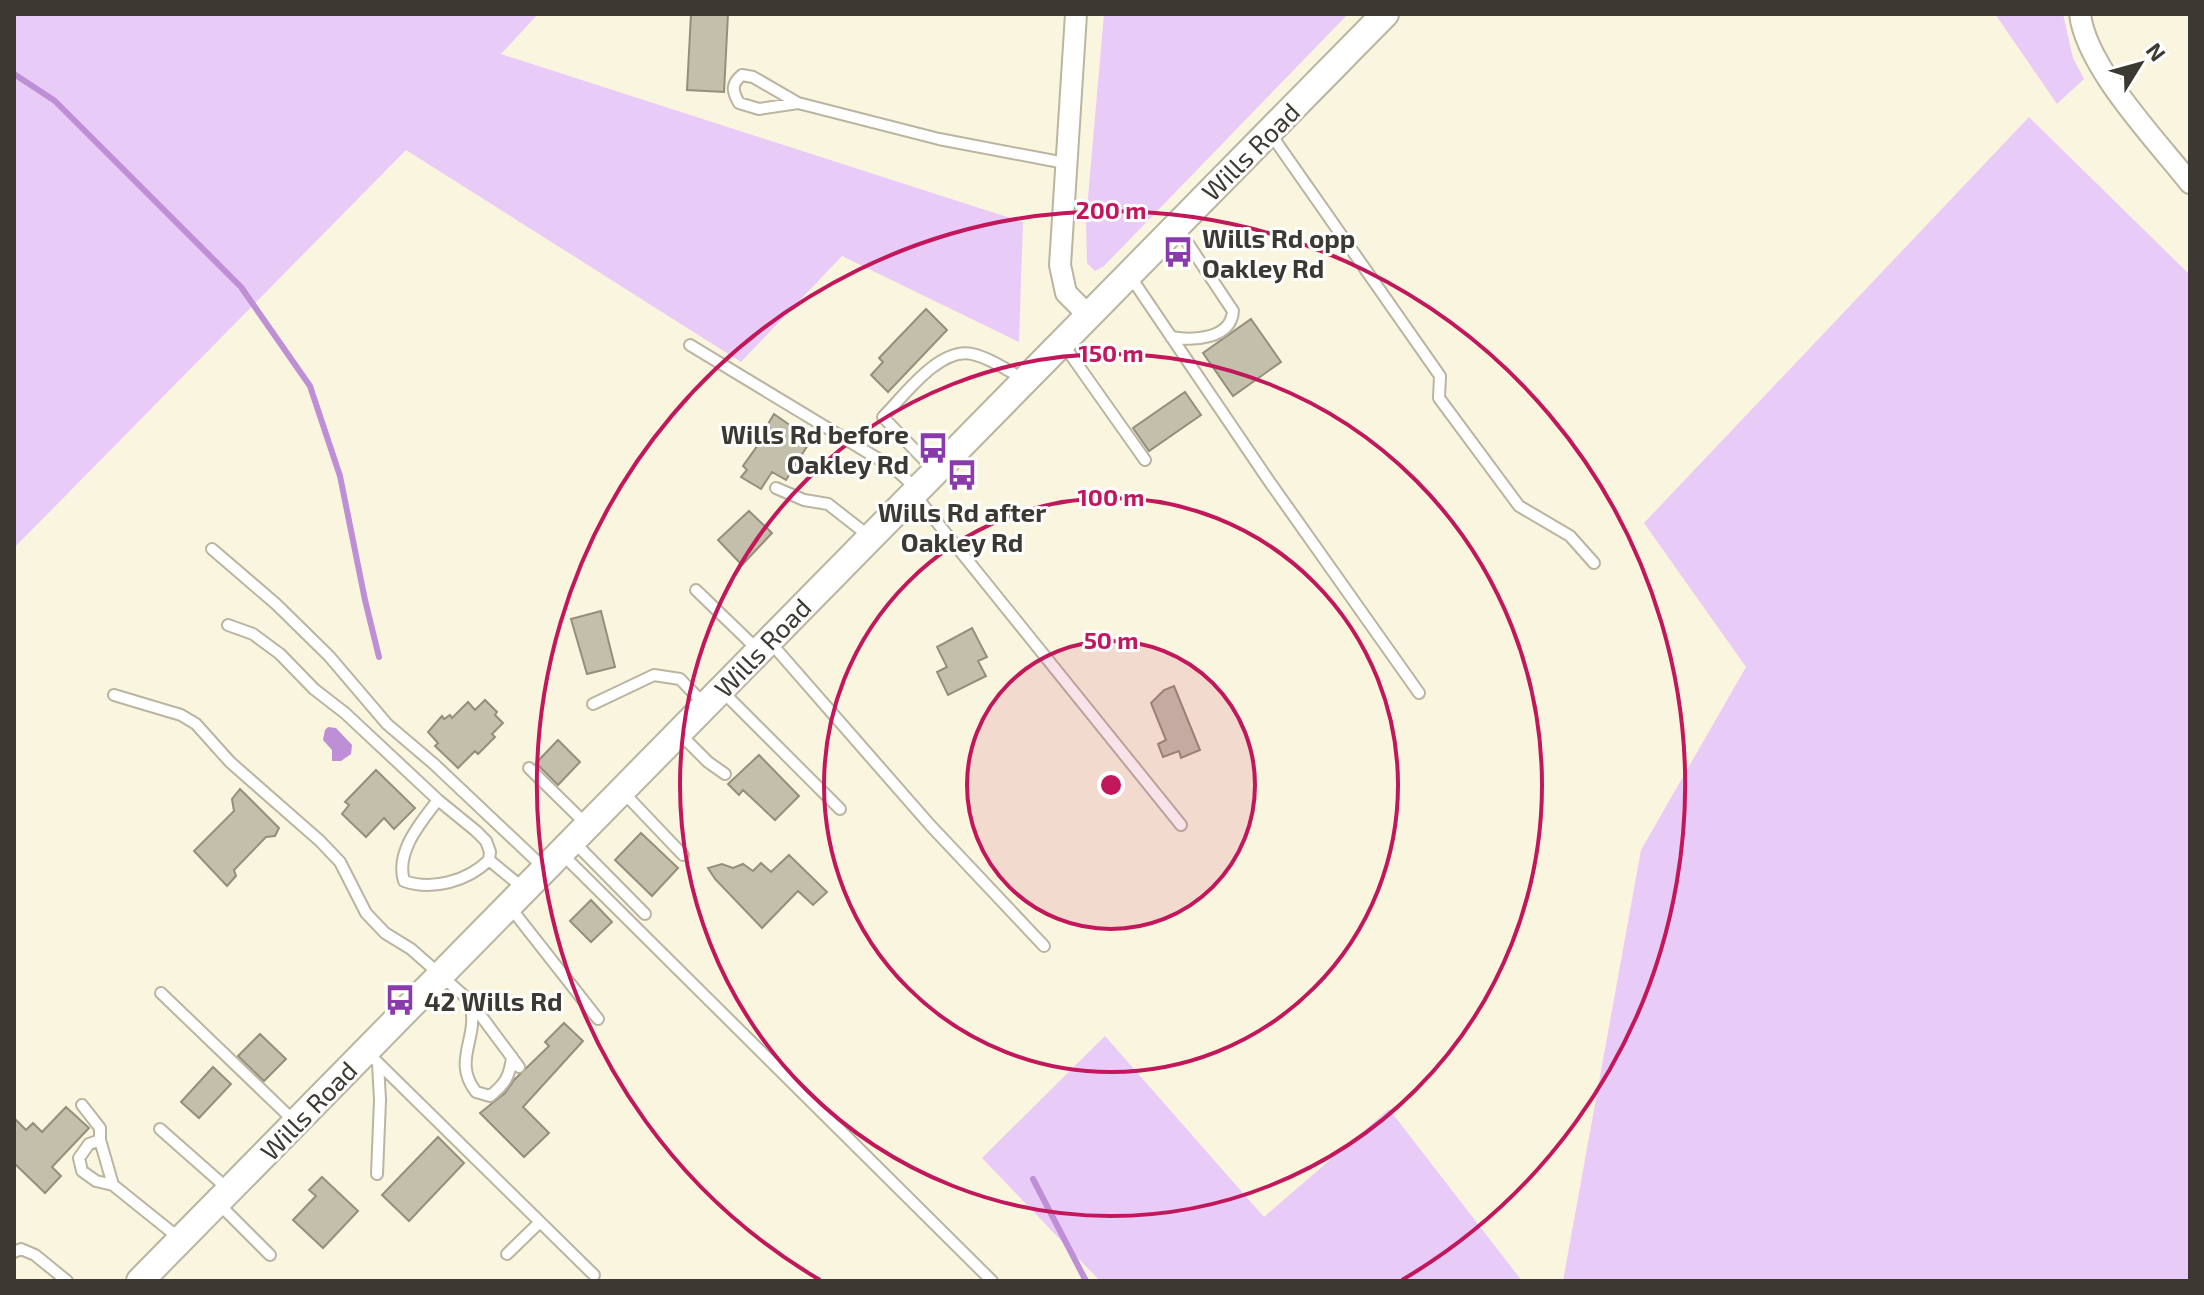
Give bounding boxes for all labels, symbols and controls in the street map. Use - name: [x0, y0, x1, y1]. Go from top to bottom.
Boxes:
- north arrow: [2100, 24, 2180, 104]
- text: N: [2142, 37, 2172, 66]
- street label: Wills Road: [1195, 96, 1305, 206]
- text: 200 m: [1076, 195, 1146, 224]
- place label: Wills Rd opp Oakley Rd: [1202, 222, 1355, 284]
- bus stop icon: Wills Rd opp Oakley Rd: [1161, 235, 1195, 269]
- text: 150 m: [1078, 338, 1144, 367]
- place label: Wills Rd before Oakley Rd: [721, 418, 909, 480]
- bus stop icon: Wills Rd before Oakley Rd: [916, 431, 950, 465]
- bus stop icon: Wills Rd after Oakley Rd: [945, 458, 979, 492]
- text: 100 m: [1078, 482, 1144, 511]
- place label: Wills Rd after Oakley Rd: [878, 496, 1046, 558]
- street label: Wills Road: [707, 591, 817, 703]
- text: 50 m: [1084, 625, 1138, 654]
- centre of rings: [1097, 771, 1125, 799]
- bus stop icon: 42 Wills Rd: [383, 983, 417, 1017]
- place label: 42 Wills Rd: [424, 985, 562, 1016]
- street label: Wills Road: [253, 1054, 363, 1166]

